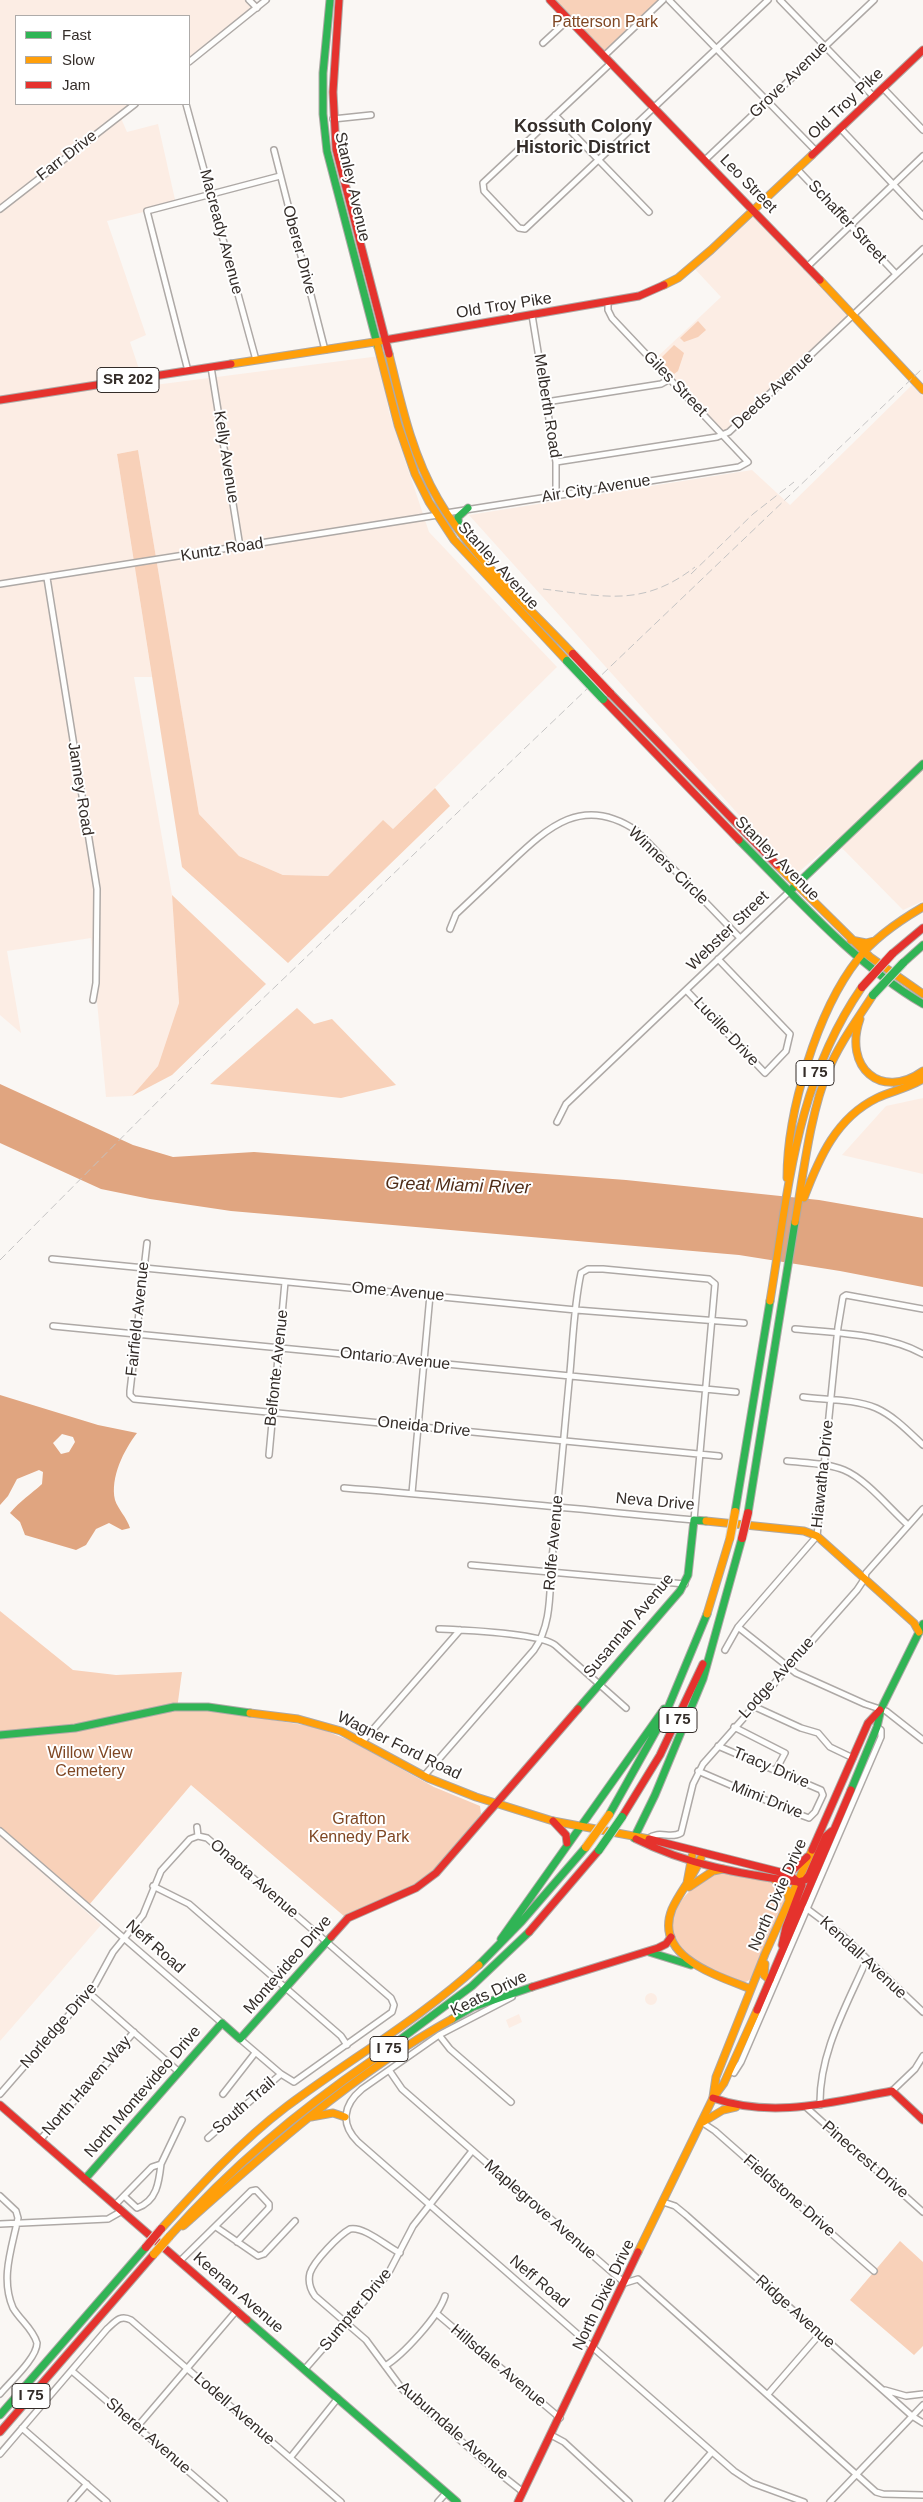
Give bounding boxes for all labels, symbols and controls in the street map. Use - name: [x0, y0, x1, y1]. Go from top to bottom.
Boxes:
- park label: Patterson Park: [552, 13, 658, 33]
- legend: [15, 15, 190, 105]
- text: Fast: [62, 26, 91, 43]
- street label: Grove Avenue: [746, 38, 832, 122]
- text: Slow: [62, 51, 95, 68]
- street label: Old Troy Pike: [804, 64, 888, 144]
- text: Jam: [62, 76, 90, 93]
- district label: Kossuth Colony Historic District: [514, 116, 652, 158]
- street label: Farr Drive: [33, 127, 101, 185]
- street label: Stanley Avenue: [330, 130, 374, 244]
- street label: Leo Street: [715, 151, 781, 217]
- street label: Macready Avenue: [195, 167, 247, 297]
- street label: Schaffer Street: [804, 177, 890, 267]
- street label: Oberer Drive: [278, 203, 320, 297]
- street label: Old Troy Pike: [455, 289, 553, 323]
- street label: Giles Street: [639, 347, 711, 421]
- street label: Deeds Avenue: [728, 348, 818, 434]
- street label: Melberth Road: [529, 353, 565, 459]
- road number: SR 202: [97, 368, 159, 392]
- street label: Kelly Avenue: [209, 410, 243, 504]
- street label: Air City Avenue: [540, 471, 652, 507]
- street label: Stanley Avenue: [453, 518, 543, 614]
- street label: Kuntz Road: [179, 534, 265, 566]
- street label: Janney Road: [63, 741, 97, 837]
- street label: Stanley Avenue: [731, 813, 823, 905]
- street label: Winners Circle: [624, 823, 712, 909]
- street label: Webster Street: [683, 887, 773, 975]
- street label: Lucille Drive: [689, 994, 763, 1070]
- road number: I 75: [796, 1060, 834, 1086]
- water label: Great Miami River: [385, 1173, 531, 1199]
- street label: Fairfield Avenue: [122, 1261, 154, 1377]
- street label: Ome Avenue: [351, 1278, 445, 1306]
- street label: Belfonte Avenue: [261, 1309, 293, 1427]
- street label: Ontario Avenue: [339, 1344, 451, 1374]
- street label: Oneida Drive: [377, 1413, 471, 1441]
- street label: Hiawatha Drive: [808, 1419, 838, 1529]
- street label: Neva Drive: [615, 1489, 695, 1515]
- street label: Rolfe Avenue: [540, 1494, 568, 1592]
- street label: Susannah Avenue: [580, 1570, 678, 1682]
- street label: Lodge Avenue: [735, 1633, 819, 1723]
- street label: Wagner Ford Road: [334, 1708, 464, 1784]
- road number: I 75: [659, 1708, 697, 1732]
- street label: Tracy Drive: [730, 1743, 812, 1793]
- park label: Willow View Cemetery: [47, 1744, 133, 1782]
- street label: Mimi Drive: [728, 1777, 806, 1823]
- park label: Grafton Kennedy Park: [309, 1810, 409, 1848]
- street label: Onaota Avenue: [206, 1835, 302, 1923]
- street label: North Dixie Drive: [745, 1836, 811, 1954]
- street label: Montevideo Drive: [240, 1912, 336, 2018]
- street label: Kendall Avenue: [816, 1913, 910, 2003]
- street label: Neff Road: [122, 1916, 188, 1978]
- street label: Keats Drive: [448, 1967, 530, 2021]
- street label: Norledge Drive: [17, 1979, 101, 2073]
- street label: North Montevideo Drive: [81, 2022, 205, 2162]
- street label: North Haven Way: [39, 2032, 135, 2140]
- road number: I 75: [370, 2036, 408, 2062]
- street label: South Trail: [209, 2074, 279, 2138]
- street label: Pinecrest Drive: [818, 2117, 912, 2203]
- street label: Fieldstone Drive: [739, 2151, 839, 2241]
- street label: Maplegrove Avenue: [480, 2156, 600, 2264]
- street label: North Dixie Drive: [569, 2236, 639, 2354]
- street label: Keenan Avenue: [189, 2248, 287, 2338]
- street label: Neff Road: [505, 2252, 573, 2312]
- street label: Sumpter Drive: [316, 2265, 396, 2355]
- street label: Ridge Avenue: [751, 2271, 839, 2353]
- street label: Hillsdale Avenue: [446, 2320, 550, 2412]
- street label: Lodell Avenue: [190, 2369, 278, 2449]
- street label: Auburndale Avenue: [394, 2378, 512, 2484]
- road number: I 75: [12, 2384, 50, 2408]
- street label: Sherer Avenue: [102, 2394, 194, 2478]

